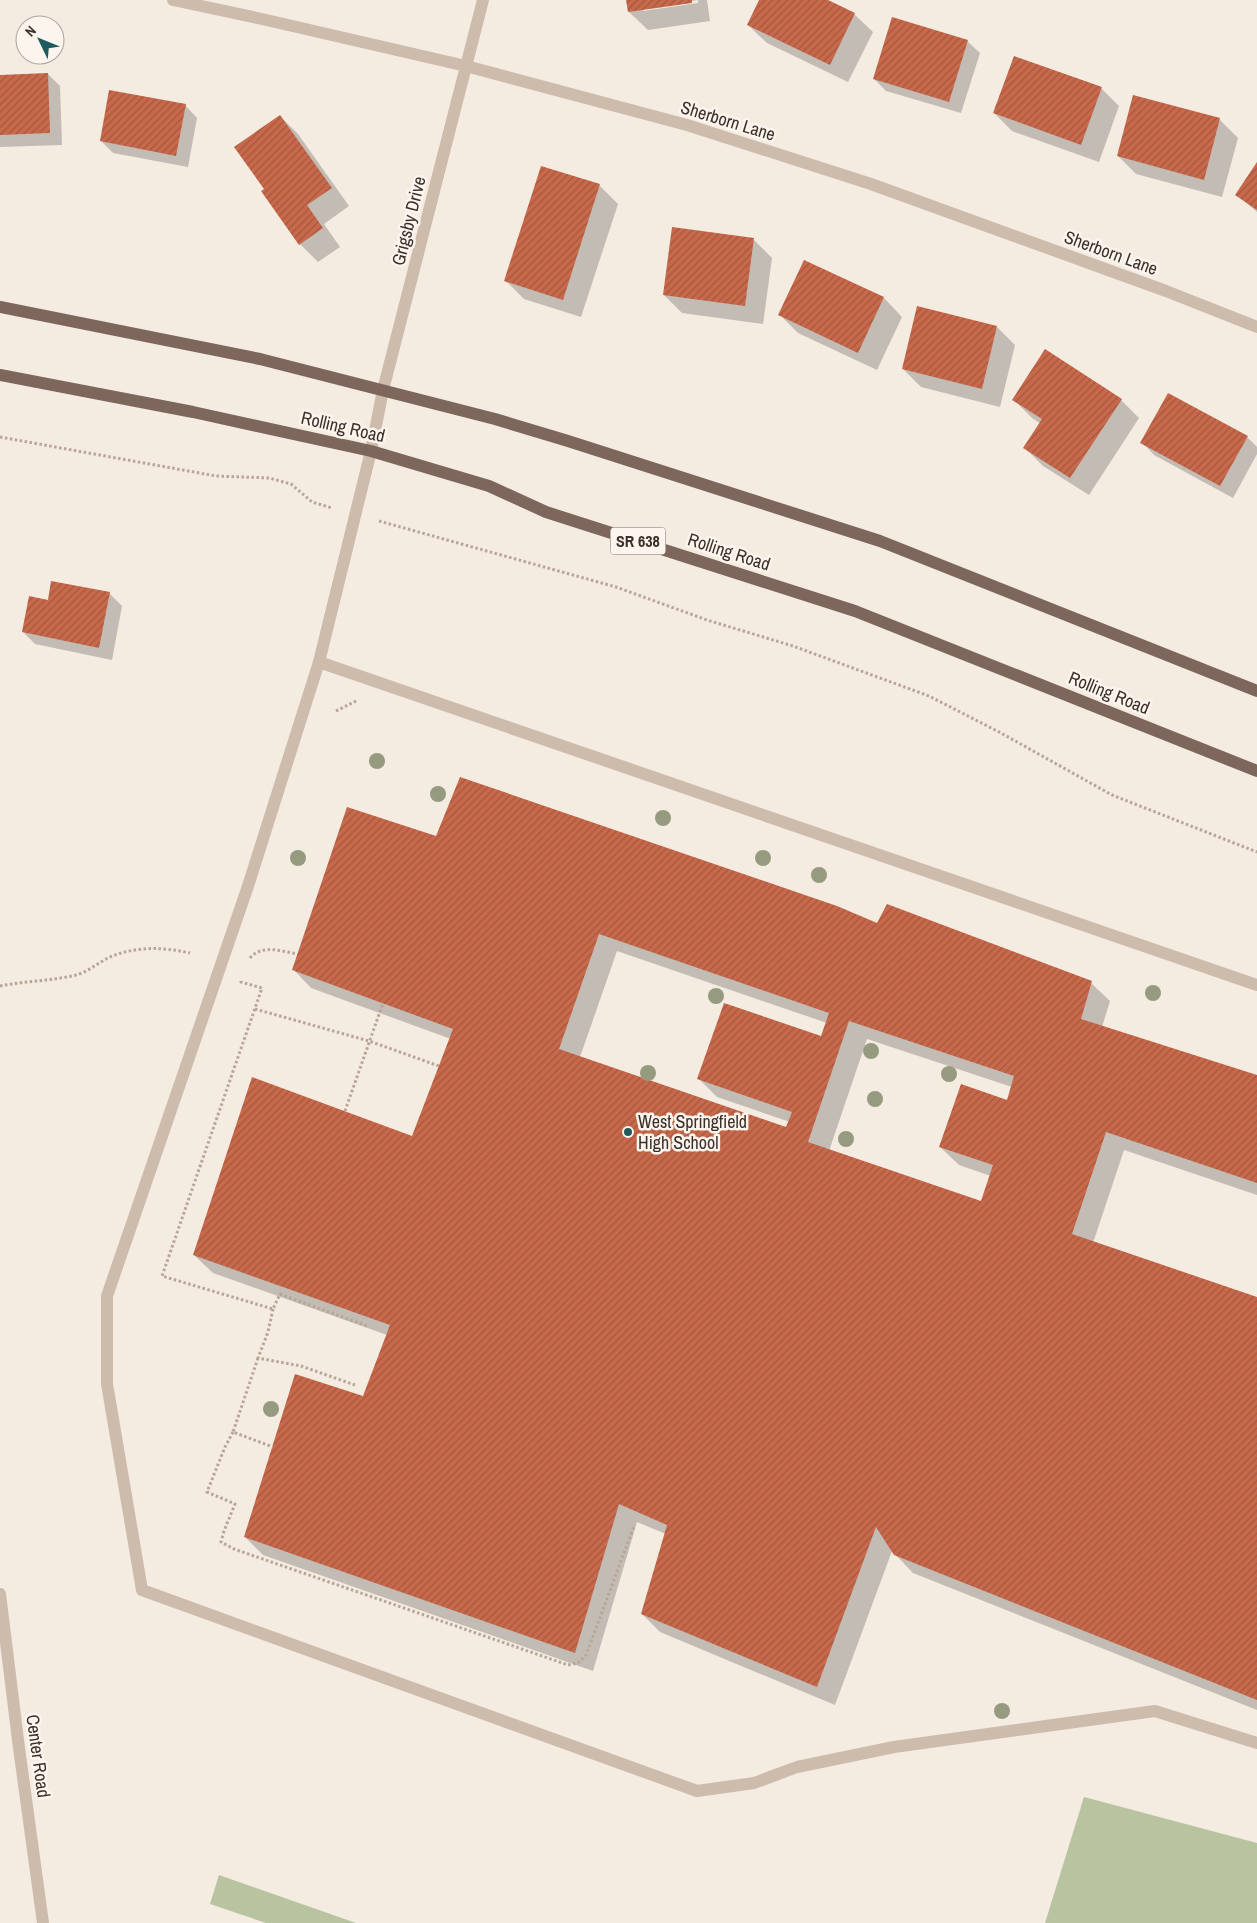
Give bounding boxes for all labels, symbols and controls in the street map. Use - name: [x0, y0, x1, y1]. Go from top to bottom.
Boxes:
- north arrow: [15, 15, 65, 65]
- text: N: [21, 22, 40, 40]
- street label: Sherborn Lane: [678, 94, 778, 147]
- street label: Grigsby Drive: [385, 174, 432, 268]
- street label: Sherborn Lane: [1061, 224, 1161, 281]
- street label: Rolling Road: [299, 405, 387, 448]
- street label: Rolling Road: [685, 526, 774, 577]
- road number: SR 638: [610, 528, 666, 554]
- street label: Rolling Road: [1065, 665, 1153, 720]
- place label: West Springfield High School: [638, 1109, 747, 1155]
- marker: West Springfield High School: [622, 1126, 634, 1138]
- street label: Center Road: [20, 1713, 57, 1799]

